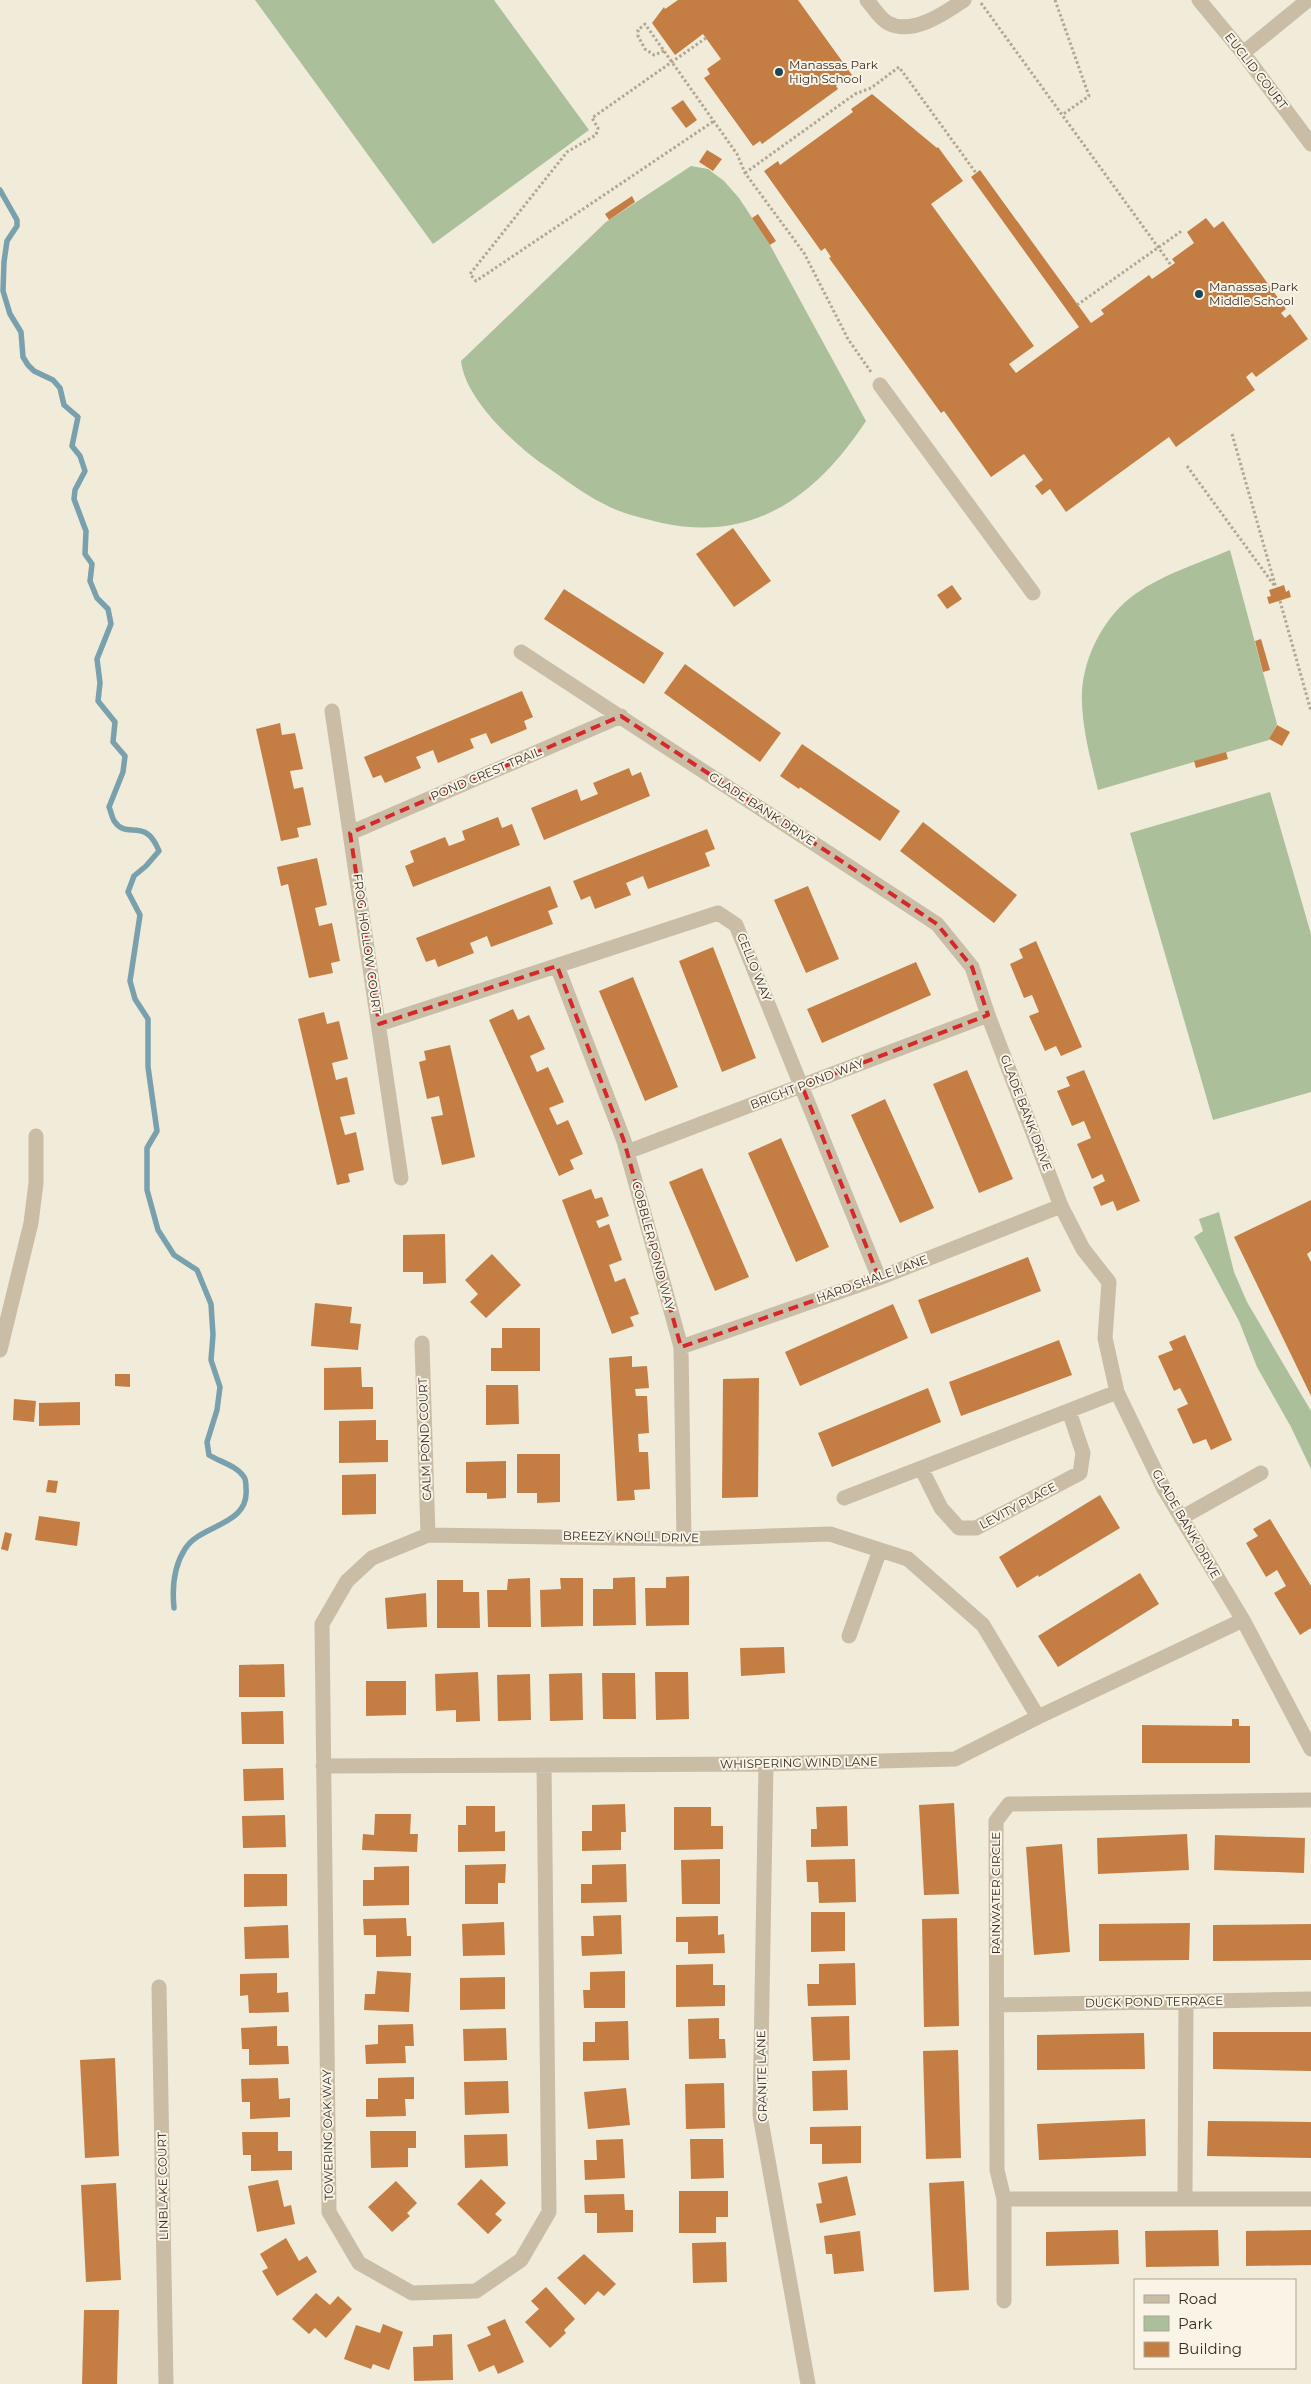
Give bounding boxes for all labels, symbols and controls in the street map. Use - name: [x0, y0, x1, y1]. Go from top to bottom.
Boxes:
- street label: EUCLID COURT: [1222, 29, 1291, 112]
- place label: Manassas Park High School: [789, 57, 879, 86]
- marker: Manassas Park High School: [773, 66, 785, 78]
- place label: Manassas Park Middle School: [1209, 279, 1299, 308]
- marker: Manassas Park Middle School: [1193, 288, 1205, 300]
- street label: POND CREST TRAIL: [428, 743, 543, 804]
- street label: GLADE BANK DRIVE: [706, 769, 818, 848]
- street label: FROG HOLLOW COURT: [350, 873, 385, 1015]
- street label: CELLO WAY: [734, 930, 775, 1003]
- street label: GLADE BANK DRIVE: [997, 1053, 1056, 1173]
- street label: BRIGHT POND WAY: [748, 1055, 866, 1112]
- street label: COBBLER POND WAY: [629, 1180, 678, 1313]
- street label: HARD SHALE LANE: [814, 1251, 930, 1306]
- street label: CALM POND COURT: [415, 1377, 434, 1501]
- street label: GLADE BANK DRIVE: [1149, 1467, 1224, 1581]
- street label: LEVITY PLACE: [977, 1479, 1059, 1532]
- street label: BREEZY KNOLL DRIVE: [563, 1528, 699, 1545]
- street label: WHISPERING WIND LANE: [720, 1754, 878, 1771]
- street label: RAINWATER CIRCLE: [988, 1832, 1003, 1954]
- street label: DUCK POND TERRACE: [1085, 1993, 1223, 2010]
- street label: GRANITE LANE: [753, 2030, 770, 2122]
- street label: TOWERING OAK WAY: [319, 2069, 336, 2201]
- street label: LINBLAKE COURT: [154, 2132, 171, 2240]
- legend: [1134, 2279, 1296, 2369]
- text: Road: [1178, 2289, 1217, 2308]
- text: Park: [1178, 2314, 1212, 2333]
- text: Building: [1178, 2339, 1242, 2358]

